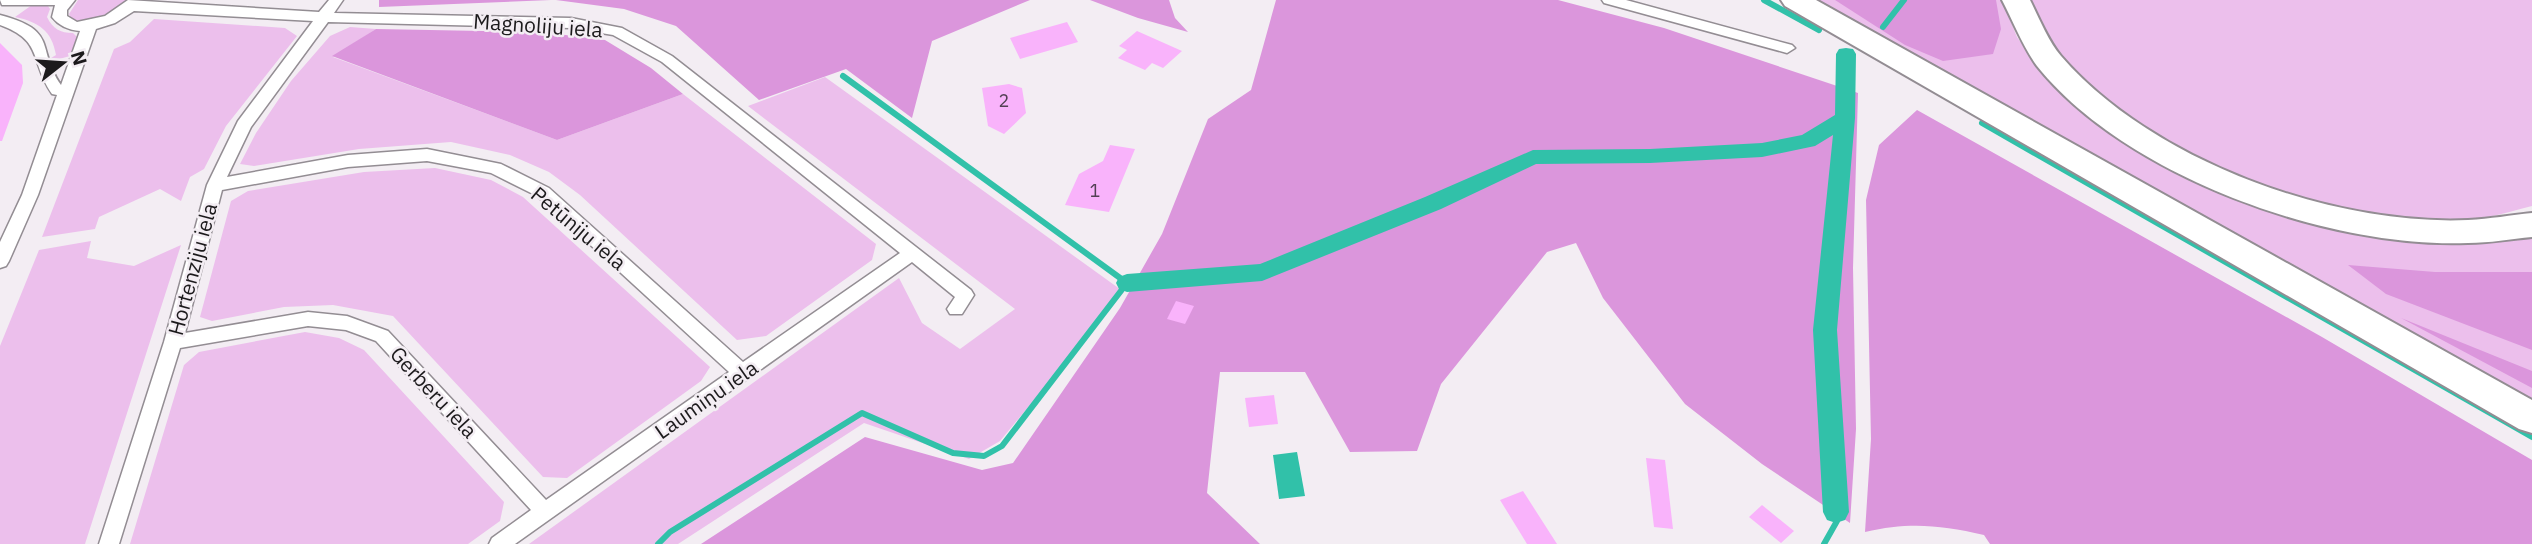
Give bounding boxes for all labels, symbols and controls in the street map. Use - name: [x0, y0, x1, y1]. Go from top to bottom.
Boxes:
- street label: Magnoliju iela: [472, 7, 604, 43]
- north arrow: [28, 28, 98, 98]
- text: N: [66, 48, 93, 68]
- house number: 2: [999, 89, 1009, 112]
- house number: 1: [1090, 179, 1100, 202]
- street label: Petūniju iela: [526, 180, 632, 276]
- street label: Hortenziju iela: [161, 200, 223, 338]
- street label: Gerberu iela: [384, 340, 484, 444]
- street label: Laumiņu iela: [649, 353, 763, 445]

